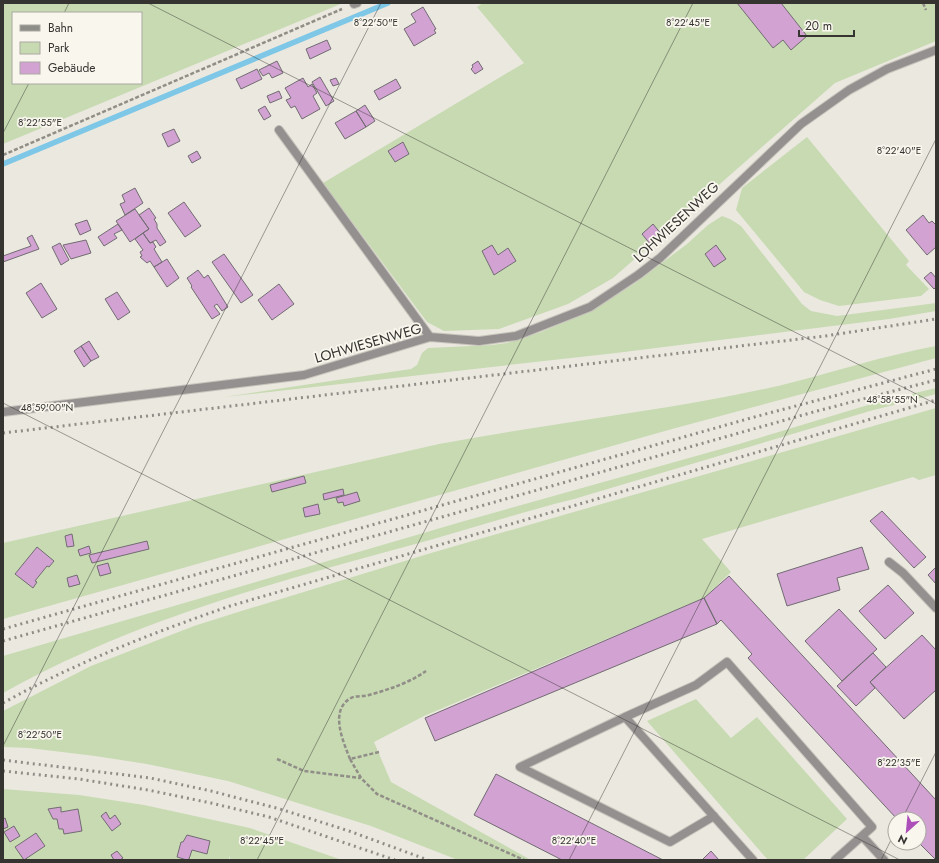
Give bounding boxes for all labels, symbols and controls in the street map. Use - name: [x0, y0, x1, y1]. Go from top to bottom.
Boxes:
- legend: [12, 12, 142, 84]
- scale bar: [799, 12, 854, 38]
- text: 8°22'50"E: [354, 15, 398, 30]
- text: 8°22'45"E: [666, 15, 710, 30]
- text: 20 m: [805, 17, 832, 35]
- text: Bahn: [48, 19, 73, 37]
- text: Park: [48, 39, 70, 57]
- text: Gebäude: [48, 59, 95, 77]
- text: 8°22'55"E: [18, 115, 62, 130]
- text: 8°22'40"E: [877, 143, 921, 158]
- street label: LOHWIESENWEG: [629, 177, 723, 267]
- street label: LOHWIESENWEG: [312, 318, 424, 368]
- text: 48°58'55"N: [866, 392, 918, 407]
- text: 48°59'00"N: [21, 400, 73, 415]
- text: 8°22'50"E: [18, 727, 62, 742]
- text: 8°22'35"E: [877, 755, 921, 770]
- north arrow: [887, 811, 927, 851]
- text: N: [895, 831, 910, 849]
- text: 8°22'45"E: [240, 833, 284, 848]
- text: 8°22'40"E: [552, 833, 596, 848]

